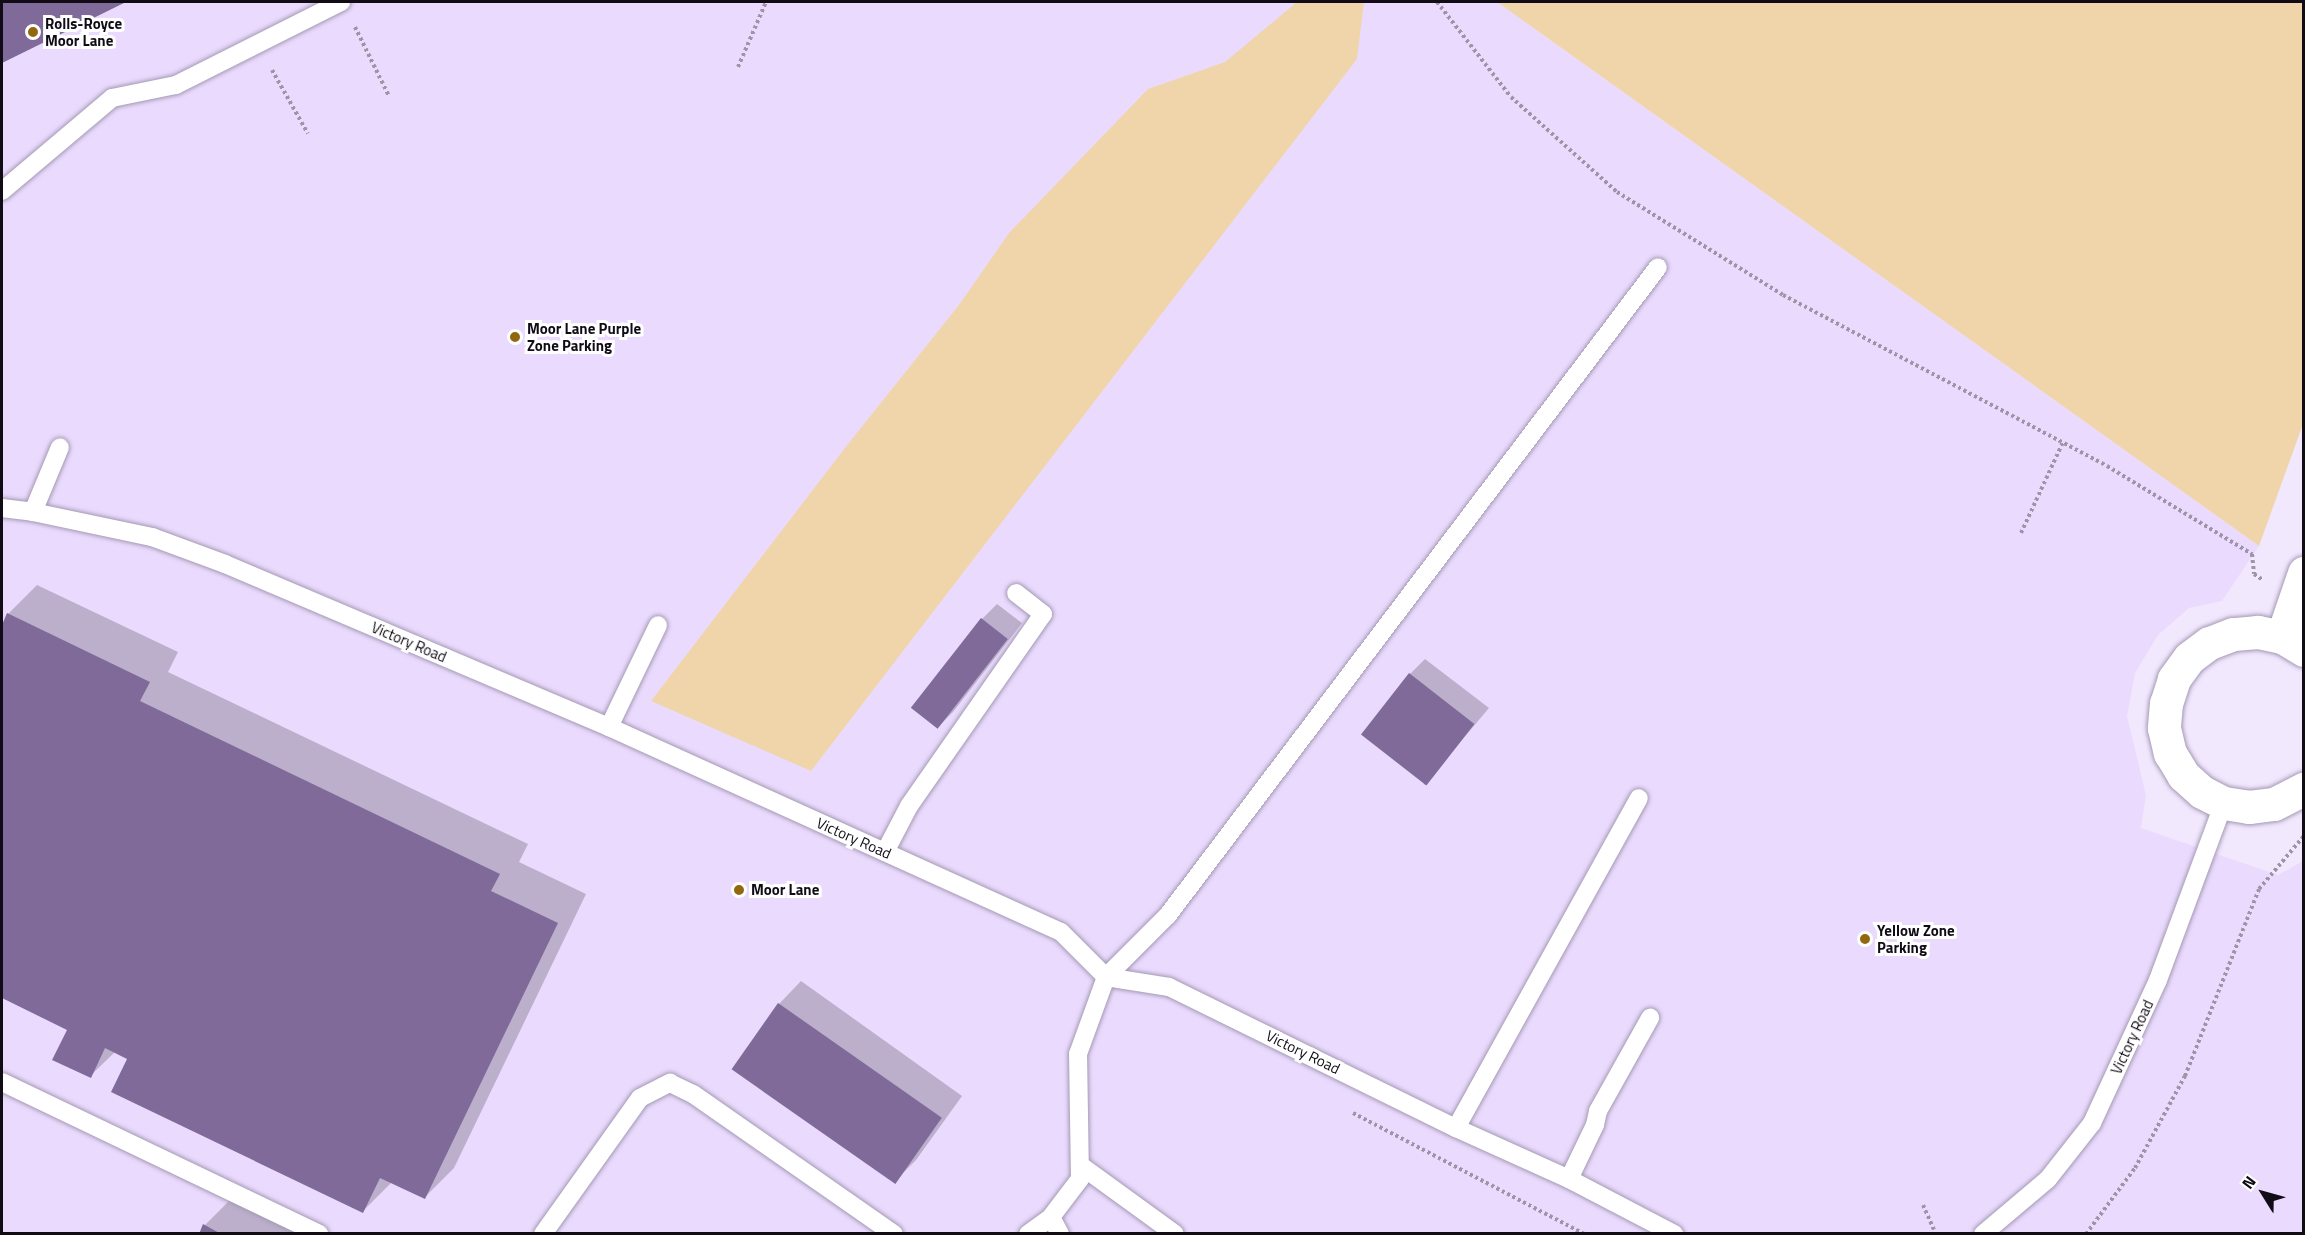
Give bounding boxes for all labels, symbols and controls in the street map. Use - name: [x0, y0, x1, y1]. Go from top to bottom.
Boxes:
- place label: Rolls-Royce Moor Lane: [45, 14, 122, 49]
- marker: Rolls-Royce Moor Lane: [26, 25, 40, 39]
- place label: Moor Lane Purple Zone Parking: [527, 319, 641, 354]
- marker: Moor Lane Purple Zone Parking: [508, 330, 522, 344]
- street label: Victory Road: [369, 618, 449, 666]
- street label: Victory Road: [814, 814, 894, 862]
- place label: Moor Lane: [751, 881, 819, 899]
- marker: Moor Lane: [732, 883, 746, 897]
- place label: Yellow Zone Parking: [1877, 921, 1955, 956]
- marker: Yellow Zone Parking: [1858, 932, 1872, 946]
- street label: Victory Road: [2107, 997, 2157, 1077]
- street label: Victory Road: [1263, 1026, 1343, 1078]
- north arrow: [2233, 1163, 2293, 1223]
- text: N: [2236, 1171, 2262, 1194]

